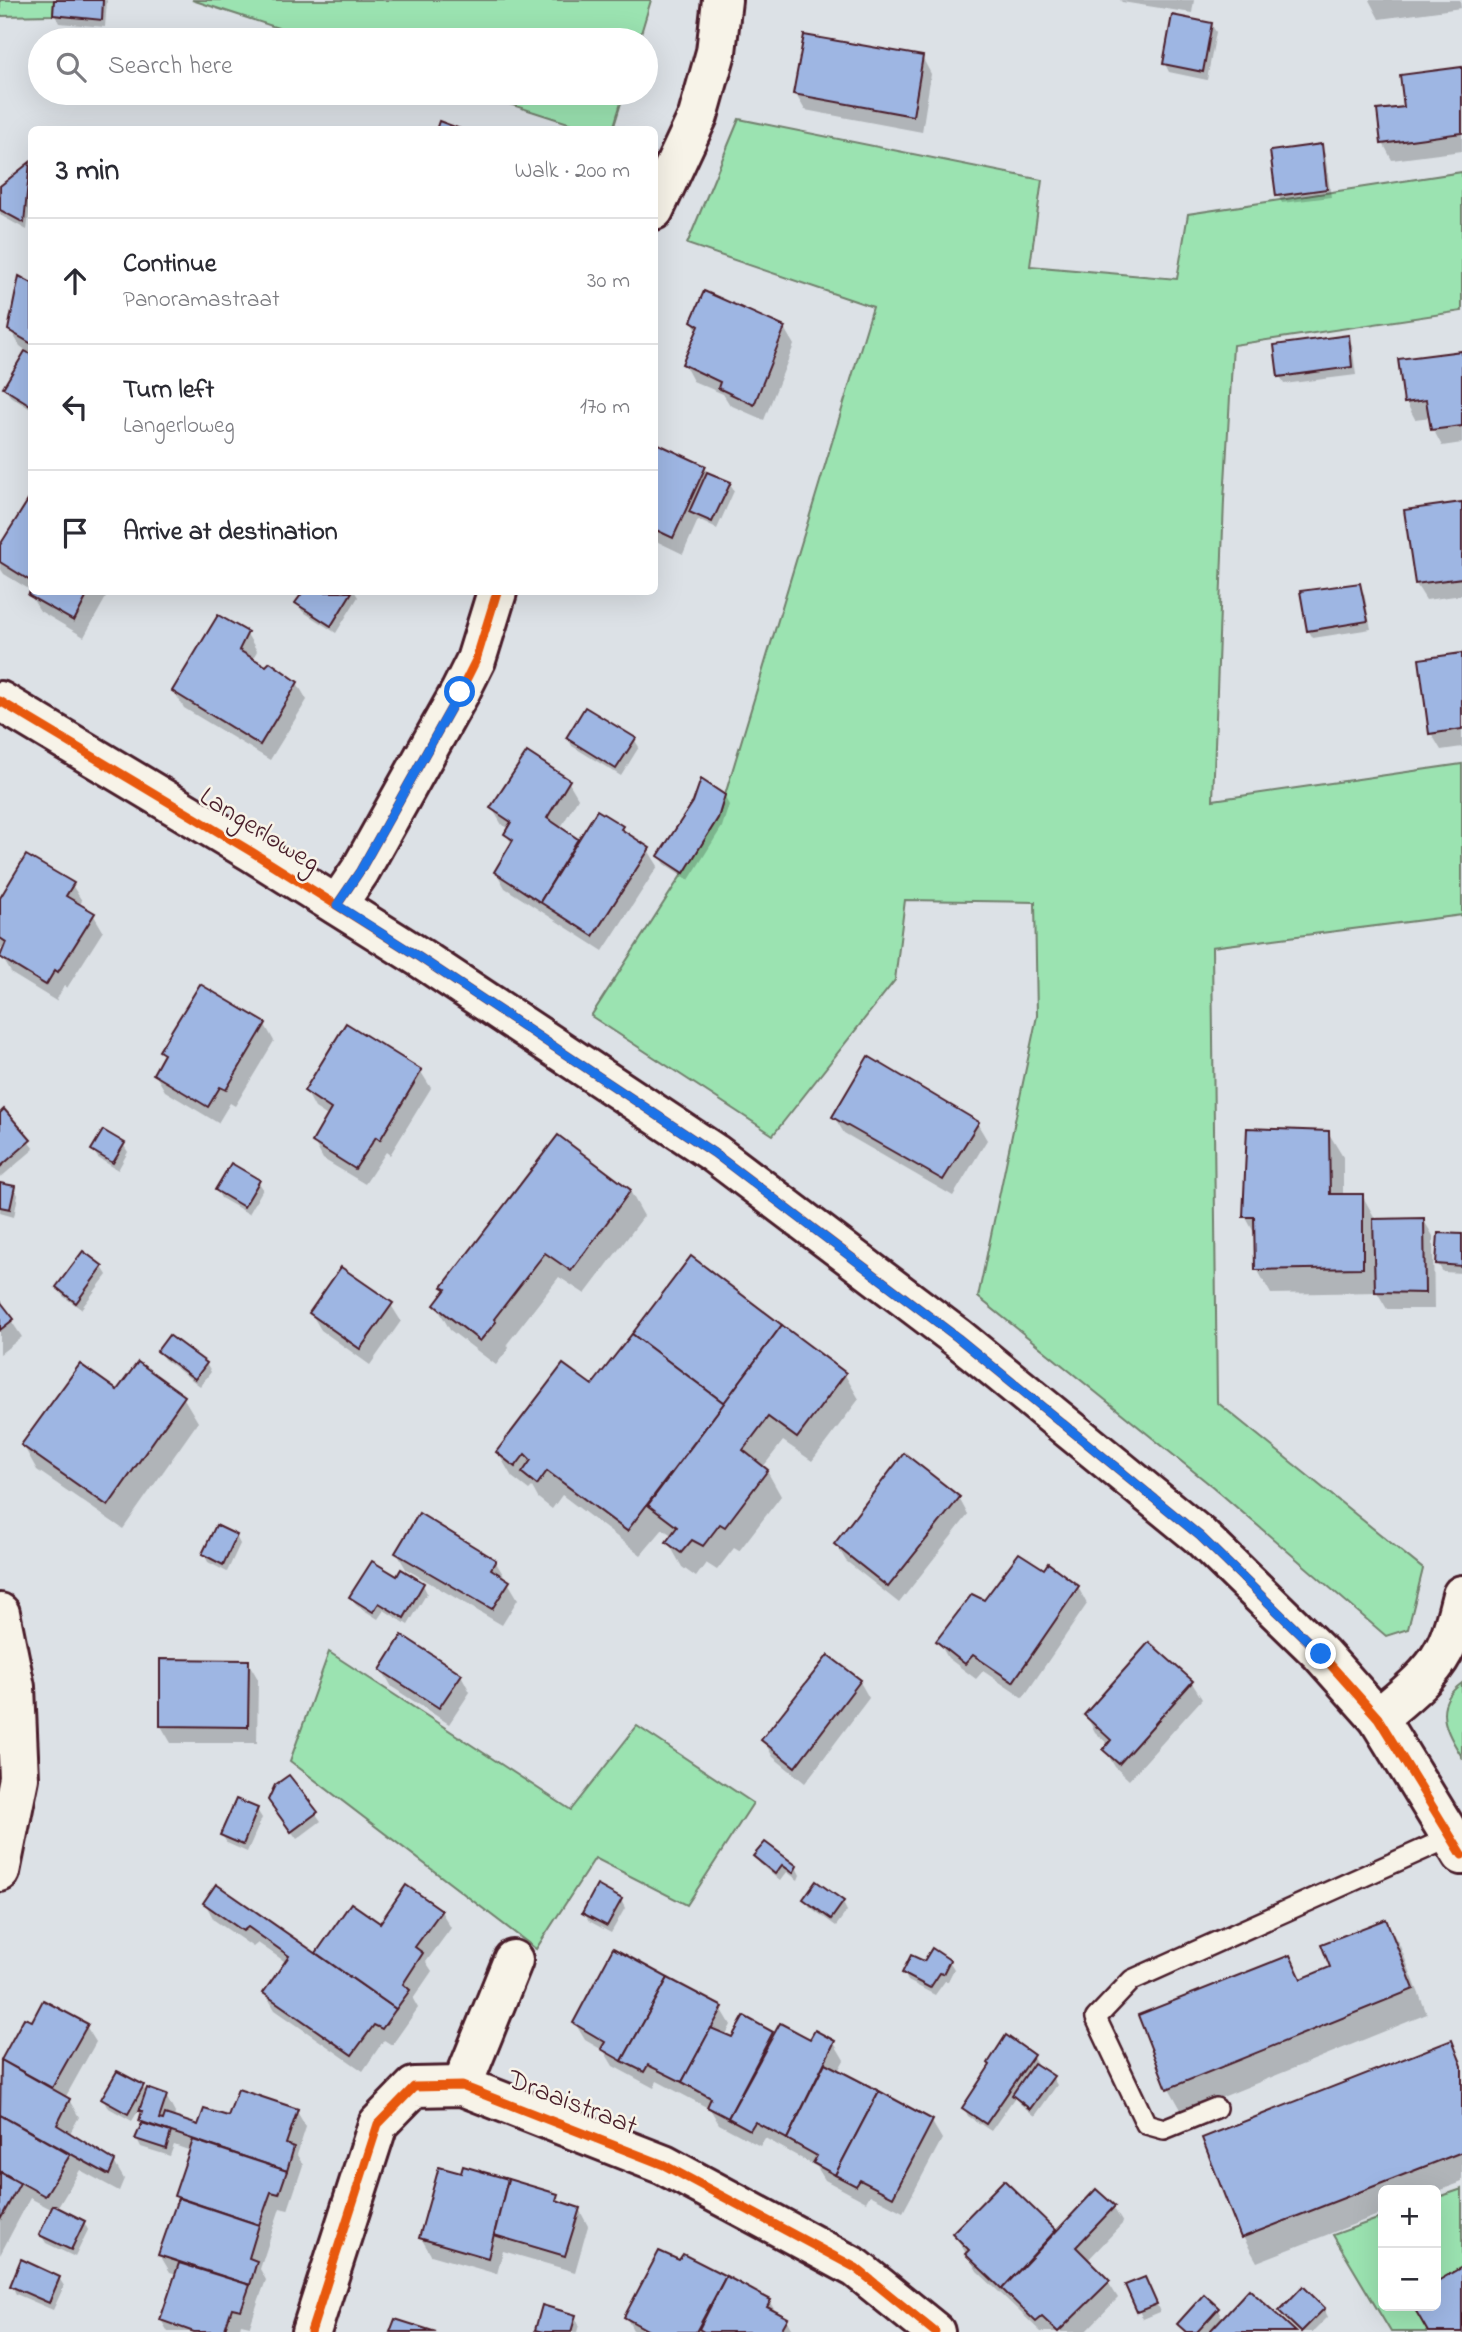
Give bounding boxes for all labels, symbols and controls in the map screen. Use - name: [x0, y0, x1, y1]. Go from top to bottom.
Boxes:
- search box: [28, 28, 658, 105]
- icon: search: [52, 48, 90, 86]
- text: Search here: [108, 48, 233, 86]
- text: 3 min: [56, 150, 119, 194]
- text: Walk · 200 m: [515, 155, 630, 188]
- text: Continue: [123, 246, 216, 284]
- icon: ahead: [56, 262, 94, 300]
- text: 30 m: [587, 265, 630, 298]
- text: Panoramastraat: [123, 284, 280, 317]
- text: Turn left: [123, 372, 214, 410]
- icon: left: [56, 388, 94, 426]
- text: 170 m: [580, 391, 630, 424]
- text: Langerloweg: [123, 410, 235, 443]
- icon: arrive: [56, 514, 94, 552]
- text: Arrive at destination: [123, 514, 338, 552]
- route start: [444, 676, 475, 707]
- street label: Langerloweg: [191, 778, 327, 884]
- route end: [1305, 1638, 1336, 1669]
- street label: Draaistraat: [500, 2060, 643, 2148]
- map controls: [1378, 2185, 1441, 2311]
- button: +: [1378, 2185, 1441, 2248]
- button: −: [1378, 2248, 1441, 2311]

